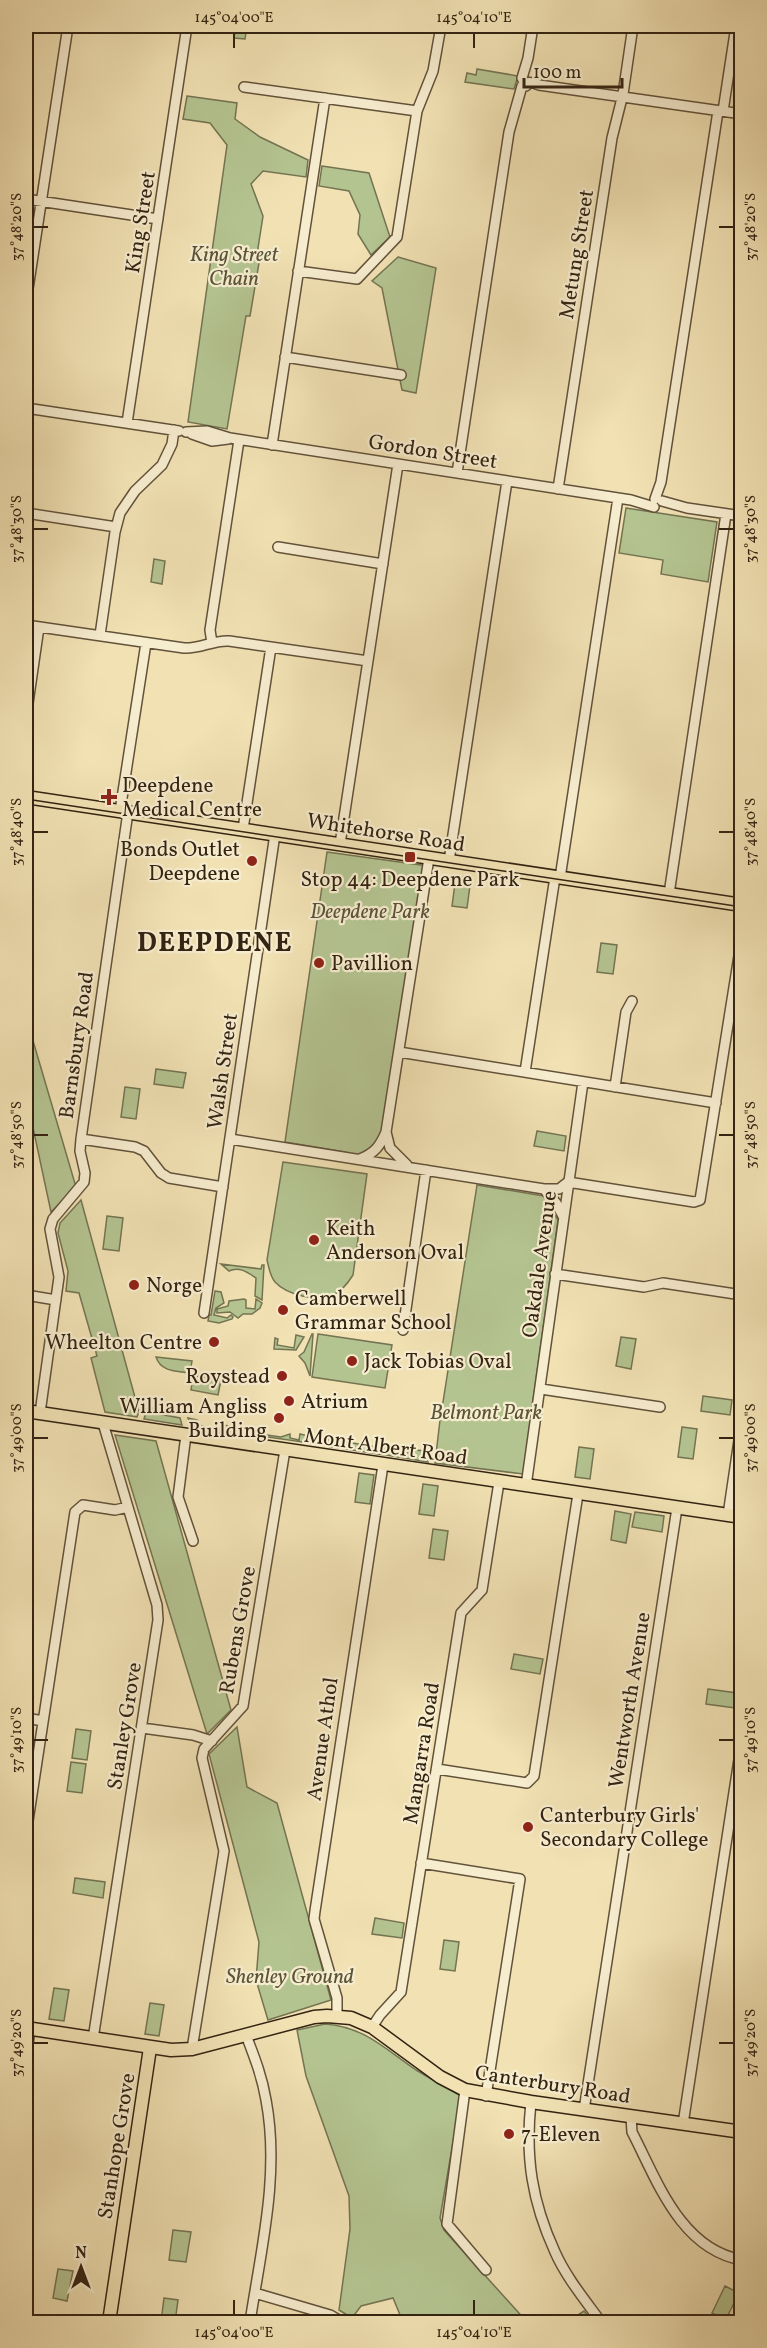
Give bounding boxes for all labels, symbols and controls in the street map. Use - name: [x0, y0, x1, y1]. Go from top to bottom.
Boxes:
- text: 145°04'00"E: [195, 8, 273, 29]
- text: 145°04'10"E: [436, 8, 512, 29]
- scale bar: [524, 51, 622, 89]
- text: 100 m: [533, 61, 582, 86]
- street label: King Street: [119, 169, 164, 275]
- street label: Metung Street: [553, 187, 602, 321]
- text: 37°48'20"S: [7, 193, 28, 261]
- text: 37°48'20"S: [741, 193, 762, 261]
- park label: King Street Chain: [190, 241, 279, 294]
- street label: Gordon Street: [366, 428, 499, 477]
- text: 37°48'30"S: [7, 495, 28, 563]
- text: 37°48'30"S: [741, 495, 762, 563]
- place label: Deepdene Medical Centre: [122, 772, 262, 825]
- marker: Deepdene Medical Centre: [100, 788, 118, 806]
- text: 37°48'40"S: [7, 798, 28, 866]
- text: 37°48'40"S: [741, 798, 762, 866]
- street label: Whitehorse Road: [305, 807, 467, 860]
- place label: Bonds Outlet Deepdene: [120, 836, 240, 889]
- marker: Stop 44: Deepdene Park: [403, 850, 417, 864]
- marker: Bonds Outlet Deepdene: [245, 854, 259, 868]
- place label: Stop 44: Deepdene Park: [300, 866, 520, 895]
- park label: Deepdene Park: [310, 898, 430, 927]
- district label: DEEPDENE: [137, 925, 293, 963]
- place label: Pavillion: [331, 950, 413, 979]
- marker: Pavillion: [312, 956, 326, 970]
- street label: Barnsbury Road: [53, 970, 102, 1121]
- street label: Walsh Street: [201, 1011, 246, 1131]
- text: 37°48'50"S: [7, 1101, 28, 1169]
- text: 37°48'50"S: [741, 1101, 762, 1169]
- street label: Oakdale Avenue: [516, 1189, 565, 1340]
- place label: Keith Anderson Oval: [326, 1215, 464, 1268]
- marker: Keith Anderson Oval: [307, 1233, 321, 1247]
- place label: Norge: [146, 1272, 202, 1301]
- marker: Norge: [127, 1278, 141, 1292]
- place label: Camberwell Grammar School: [295, 1285, 452, 1338]
- marker: Camberwell Grammar School: [276, 1303, 290, 1317]
- place label: Wheelton Centre: [45, 1329, 202, 1358]
- marker: Wheelton Centre: [207, 1335, 221, 1349]
- place label: Jack Tobias Oval: [364, 1348, 512, 1377]
- marker: Jack Tobias Oval: [345, 1354, 359, 1368]
- place label: Roystead: [185, 1363, 270, 1392]
- marker: Roystead: [275, 1369, 289, 1383]
- place label: Atrium: [301, 1388, 368, 1417]
- place label: William Angliss Building: [119, 1393, 267, 1446]
- marker: Atrium: [282, 1394, 296, 1408]
- park label: Belmont Park: [430, 1399, 542, 1428]
- text: 37°49'00"S: [7, 1403, 28, 1473]
- text: 37°49'00"S: [741, 1403, 762, 1473]
- marker: William Angliss Building: [272, 1411, 286, 1425]
- street label: Mont Albert Road: [302, 1422, 469, 1473]
- street label: Rubens Grove: [213, 1564, 264, 1696]
- street label: Wentworth Avenue: [602, 1610, 659, 1790]
- street label: Stanley Grove: [101, 1660, 150, 1792]
- street label: Avenue Athol: [300, 1676, 347, 1803]
- street label: Mangarra Road: [397, 1680, 448, 1826]
- text: 37°49'10"S: [7, 1707, 28, 1773]
- text: 37°49'10"S: [741, 1707, 762, 1773]
- place label: Canterbury Girls' Secondary College: [540, 1802, 709, 1855]
- marker: Canterbury Girls' Secondary College: [521, 1820, 535, 1834]
- park label: Shenley Ground: [226, 1963, 354, 1992]
- text: 37°49'20"S: [7, 2009, 28, 2077]
- text: 37°49'20"S: [741, 2009, 762, 2077]
- street label: Canterbury Road: [473, 2059, 633, 2112]
- street label: Stanhope Grove: [92, 2071, 143, 2221]
- place label: 7-Eleven: [521, 2121, 601, 2150]
- marker: 7-Eleven: [502, 2127, 516, 2141]
- north arrow: [51, 2237, 111, 2297]
- text: N: [75, 2243, 87, 2265]
- text: 145°04'00"E: [195, 2323, 273, 2344]
- text: 145°04'10"E: [436, 2323, 512, 2344]

